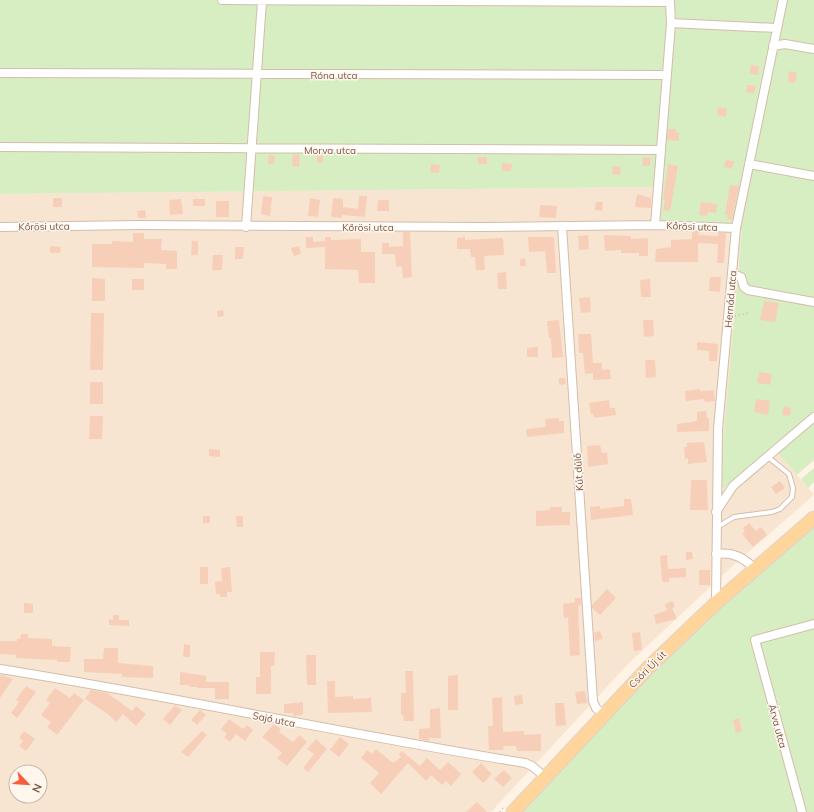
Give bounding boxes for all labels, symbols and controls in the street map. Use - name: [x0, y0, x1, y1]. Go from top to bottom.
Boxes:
- street label: Róna utca: [310, 69, 358, 82]
- street label: Morva utca: [304, 144, 356, 157]
- street label: Kőrösi utca: [666, 219, 718, 234]
- street label: Kőrösi utca: [18, 220, 70, 233]
- street label: Kőrösi utca: [342, 221, 394, 234]
- street label: Hernád utca: [722, 270, 739, 328]
- street label: Kút dűlő: [571, 452, 586, 491]
- street label: Csóri Új út: [626, 648, 669, 691]
- street label: Árva utca: [765, 703, 790, 750]
- street label: Sajó utca: [252, 709, 296, 730]
- north arrow: [8, 764, 48, 804]
- text: N: [29, 782, 45, 795]

